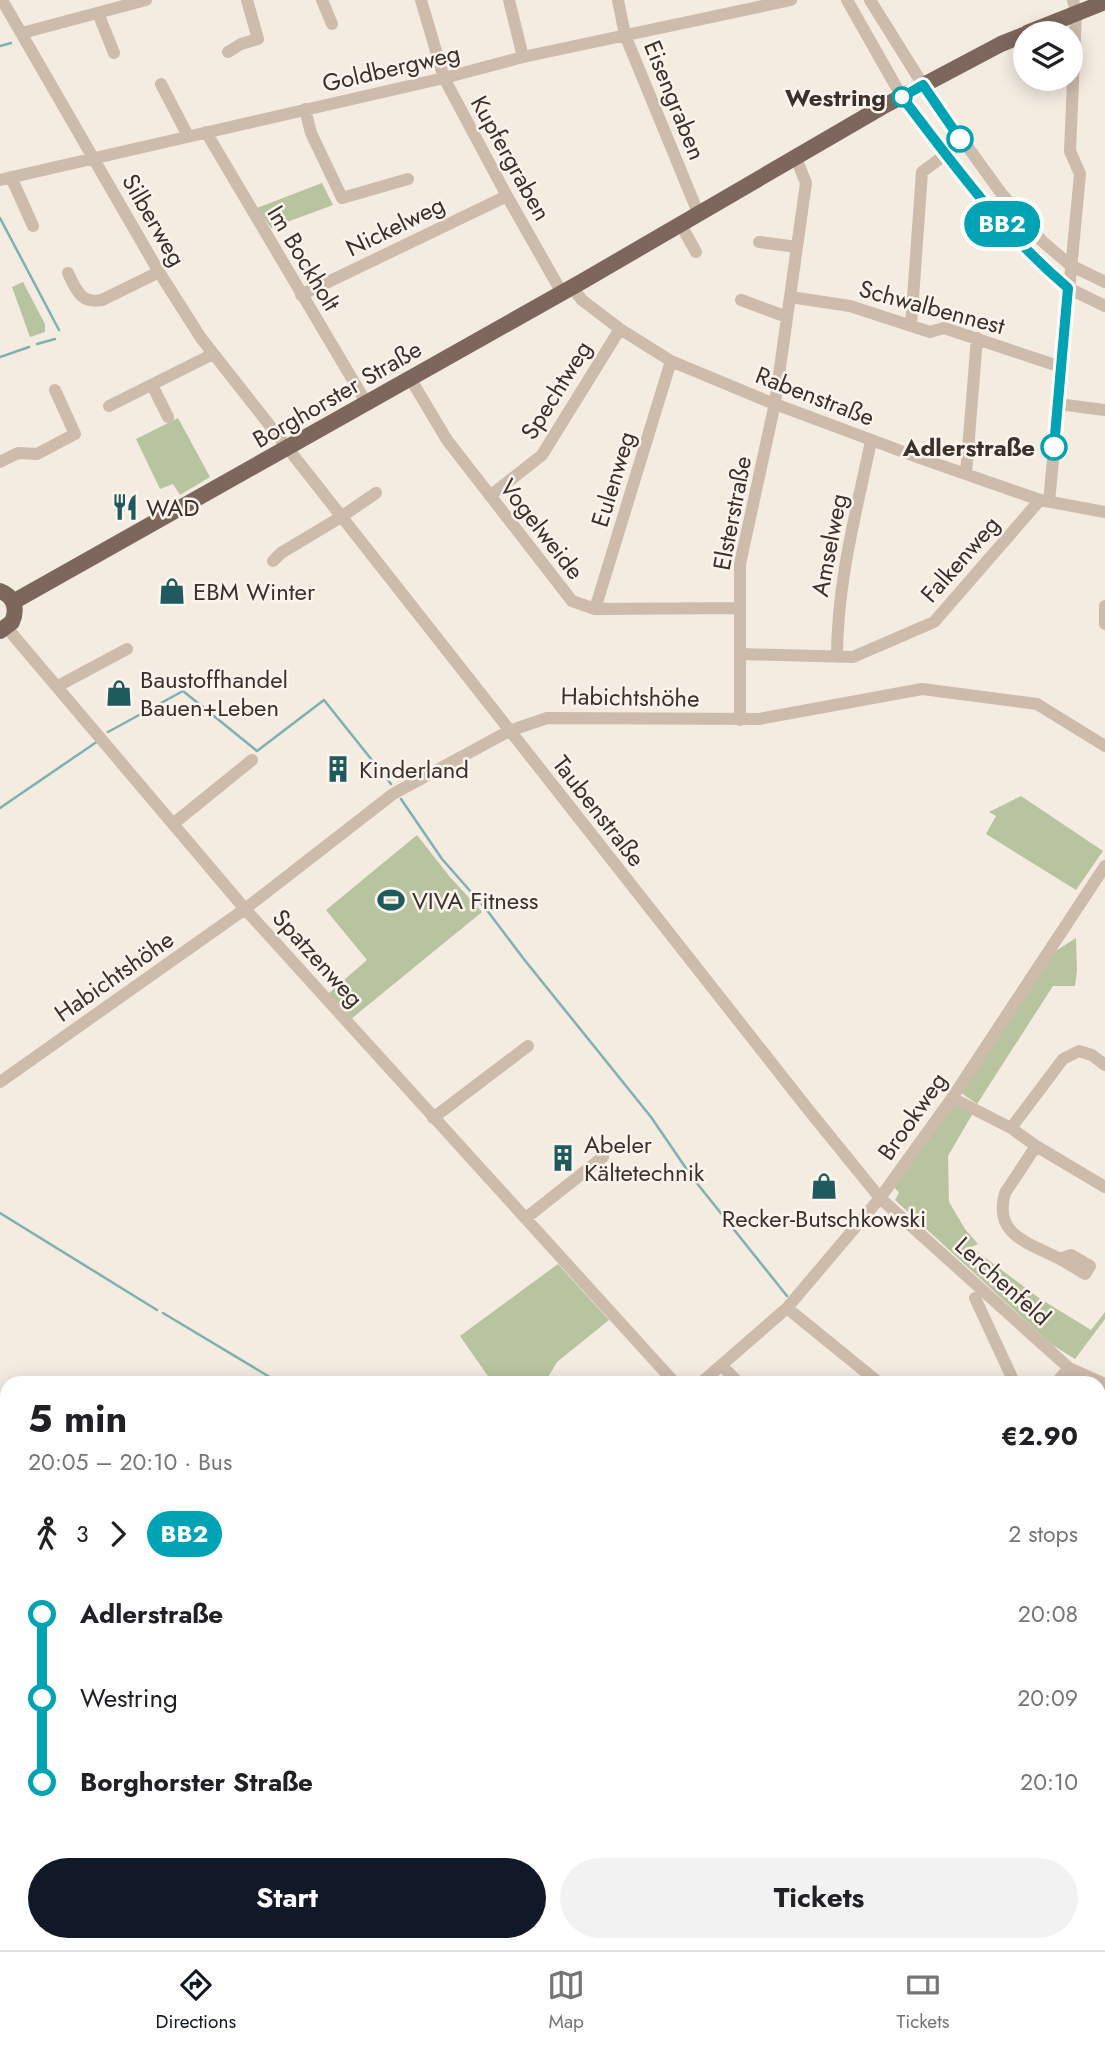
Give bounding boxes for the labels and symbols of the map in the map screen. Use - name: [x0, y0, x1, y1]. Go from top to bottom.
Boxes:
- street label: Goldbergweg: [319, 35, 463, 101]
- street label: Eisengraben: [635, 35, 715, 165]
- place label: Westring: [785, 80, 886, 115]
- marker: Westring: [892, 87, 912, 107]
- street label: Kupfergraben: [462, 89, 560, 227]
- unlabelled marker: [947, 126, 973, 152]
- street label: Silberweg: [113, 167, 195, 273]
- street label: Nickelweg: [340, 187, 450, 265]
- street label: Im Bockholt: [259, 199, 349, 317]
- line badge: BB2: [962, 201, 1042, 247]
- street label: Schwalbennest: [855, 271, 1009, 343]
- street label: Borghorster Straße: [246, 331, 428, 457]
- street label: Spechtweg: [512, 334, 600, 446]
- street label: Rabenstraße: [750, 357, 880, 435]
- street label: Eulenweg: [582, 427, 644, 531]
- place label: Adlerstraße: [902, 430, 1035, 465]
- marker: Adlerstraße: [1041, 434, 1067, 460]
- street label: Elsterstraße: [704, 453, 760, 573]
- street label: Vogelweide: [492, 471, 592, 587]
- place label: WAD: [146, 490, 200, 525]
- street label: Amselweg: [802, 491, 856, 599]
- restaurant icon: WAD: [110, 492, 140, 522]
- street label: Falkenweg: [912, 508, 1008, 610]
- place label: EBM Winter: [193, 574, 316, 609]
- shop icon: EBM Winter: [157, 576, 187, 606]
- place label: Baustoffhandel Bauen+Leben: [140, 662, 288, 725]
- shop icon: Baustoffhandel Bauen+Leben: [104, 678, 134, 708]
- street label: Habichtshöhe: [560, 678, 700, 716]
- street label: Taubenstraße: [544, 748, 654, 874]
- place label: Kinderland: [359, 752, 469, 787]
- building icon: Kinderland: [323, 754, 353, 784]
- place label: VIVA Fitness: [412, 883, 539, 918]
- sports icon: VIVA Fitness: [376, 885, 406, 915]
- street label: Spatzenweg: [264, 901, 372, 1015]
- street label: Habichtshöhe: [47, 922, 181, 1030]
- street label: Brookweg: [869, 1065, 955, 1167]
- place label: Abeler Kältetechnik: [584, 1127, 705, 1190]
- building icon: Abeler Kältetechnik: [548, 1143, 578, 1173]
- shop icon: Recker-Butschkowski: [809, 1171, 839, 1201]
- place label: Recker-Butschkowski: [722, 1201, 926, 1236]
- street label: Lerchenfeld: [947, 1228, 1059, 1334]

